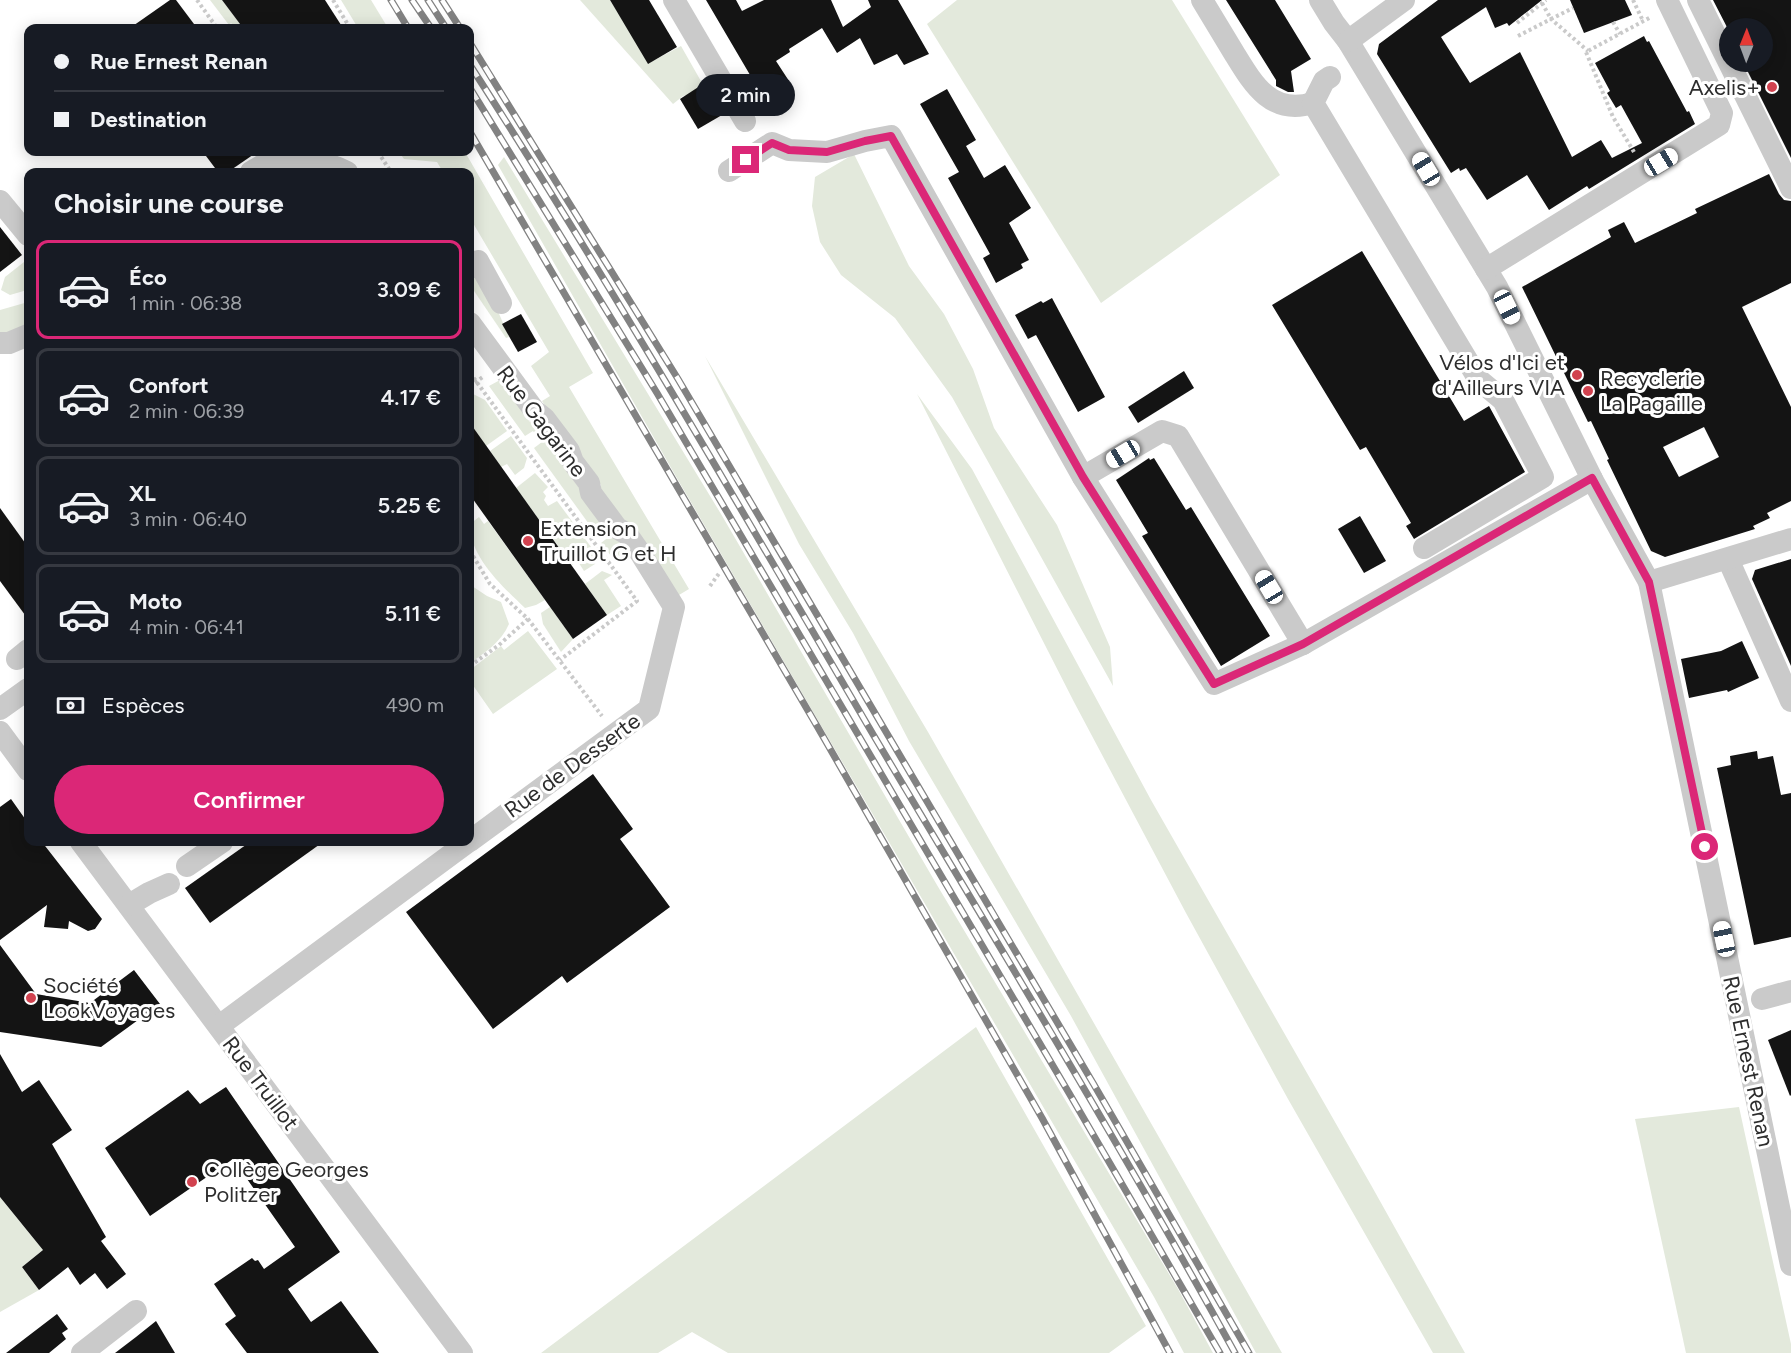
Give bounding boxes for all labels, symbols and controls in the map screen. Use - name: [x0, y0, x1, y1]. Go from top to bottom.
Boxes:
- north arrow: [1719, 18, 1773, 72]
- map controls: [1719, 18, 1773, 72]
- text: Rue Ernest Renan: [90, 48, 268, 75]
- callout: 2 min: [696, 73, 795, 115]
- place label: Axelis+: [1689, 74, 1760, 101]
- marker: Axelis+: [1765, 80, 1779, 94]
- text: 2 min: [721, 83, 770, 107]
- text: Destination: [90, 106, 207, 133]
- car: [1641, 145, 1681, 179]
- route end: [732, 146, 759, 173]
- car: [1409, 149, 1443, 189]
- text: Choisir une course: [54, 187, 284, 220]
- icon: car: [57, 263, 111, 317]
- text: Éco: [129, 264, 167, 291]
- text: 3.09 €: [377, 276, 441, 303]
- car: [1491, 287, 1523, 327]
- text: 1 min · 06:38: [129, 291, 242, 315]
- place label: Vélos d'Ici et d'Ailleurs VIA: [1435, 349, 1565, 401]
- street label: Rue Gagarine: [491, 360, 592, 482]
- place label: Recyclerie La Pagaille: [1600, 365, 1703, 417]
- marker: Vélos d'Ici et d'Ailleurs VIA: [1570, 368, 1584, 382]
- icon: car: [57, 371, 111, 425]
- text: Confort: [129, 372, 209, 399]
- text: 4.17 €: [380, 384, 441, 411]
- marker: Recyclerie La Pagaille: [1581, 384, 1595, 398]
- text: 2 min · 06:39: [129, 399, 244, 423]
- car: [1103, 437, 1143, 471]
- icon: car: [57, 479, 111, 533]
- text: XL: [129, 480, 156, 507]
- text: 5.25 €: [378, 492, 441, 519]
- text: 3 min · 06:40: [129, 507, 247, 531]
- place label: Extension Truillot G et H: [540, 515, 677, 567]
- marker: Extension Truillot G et H: [521, 534, 535, 548]
- car: [1252, 567, 1286, 607]
- icon: car: [57, 587, 111, 641]
- text: Moto: [129, 588, 182, 615]
- text: 5.11 €: [384, 600, 441, 627]
- text: 4 min · 06:41: [129, 615, 244, 639]
- icon: cash: [54, 689, 87, 722]
- text: Espèces: [102, 692, 184, 719]
- text: 490 m: [385, 693, 444, 717]
- street label: Rue de Desserte: [499, 707, 645, 824]
- button: Confirmer: [54, 765, 444, 834]
- route start: [1691, 833, 1718, 860]
- car: [1711, 920, 1737, 958]
- place label: Société LookVoyages: [43, 972, 175, 1024]
- street label: Rue Ernest Renan: [1717, 973, 1780, 1149]
- marker: Société LookVoyages: [24, 991, 38, 1005]
- street label: Rue Truillot: [217, 1031, 305, 1135]
- place label: Collège Georges Politzer: [204, 1156, 369, 1208]
- marker: Collège Georges Politzer: [185, 1175, 199, 1189]

